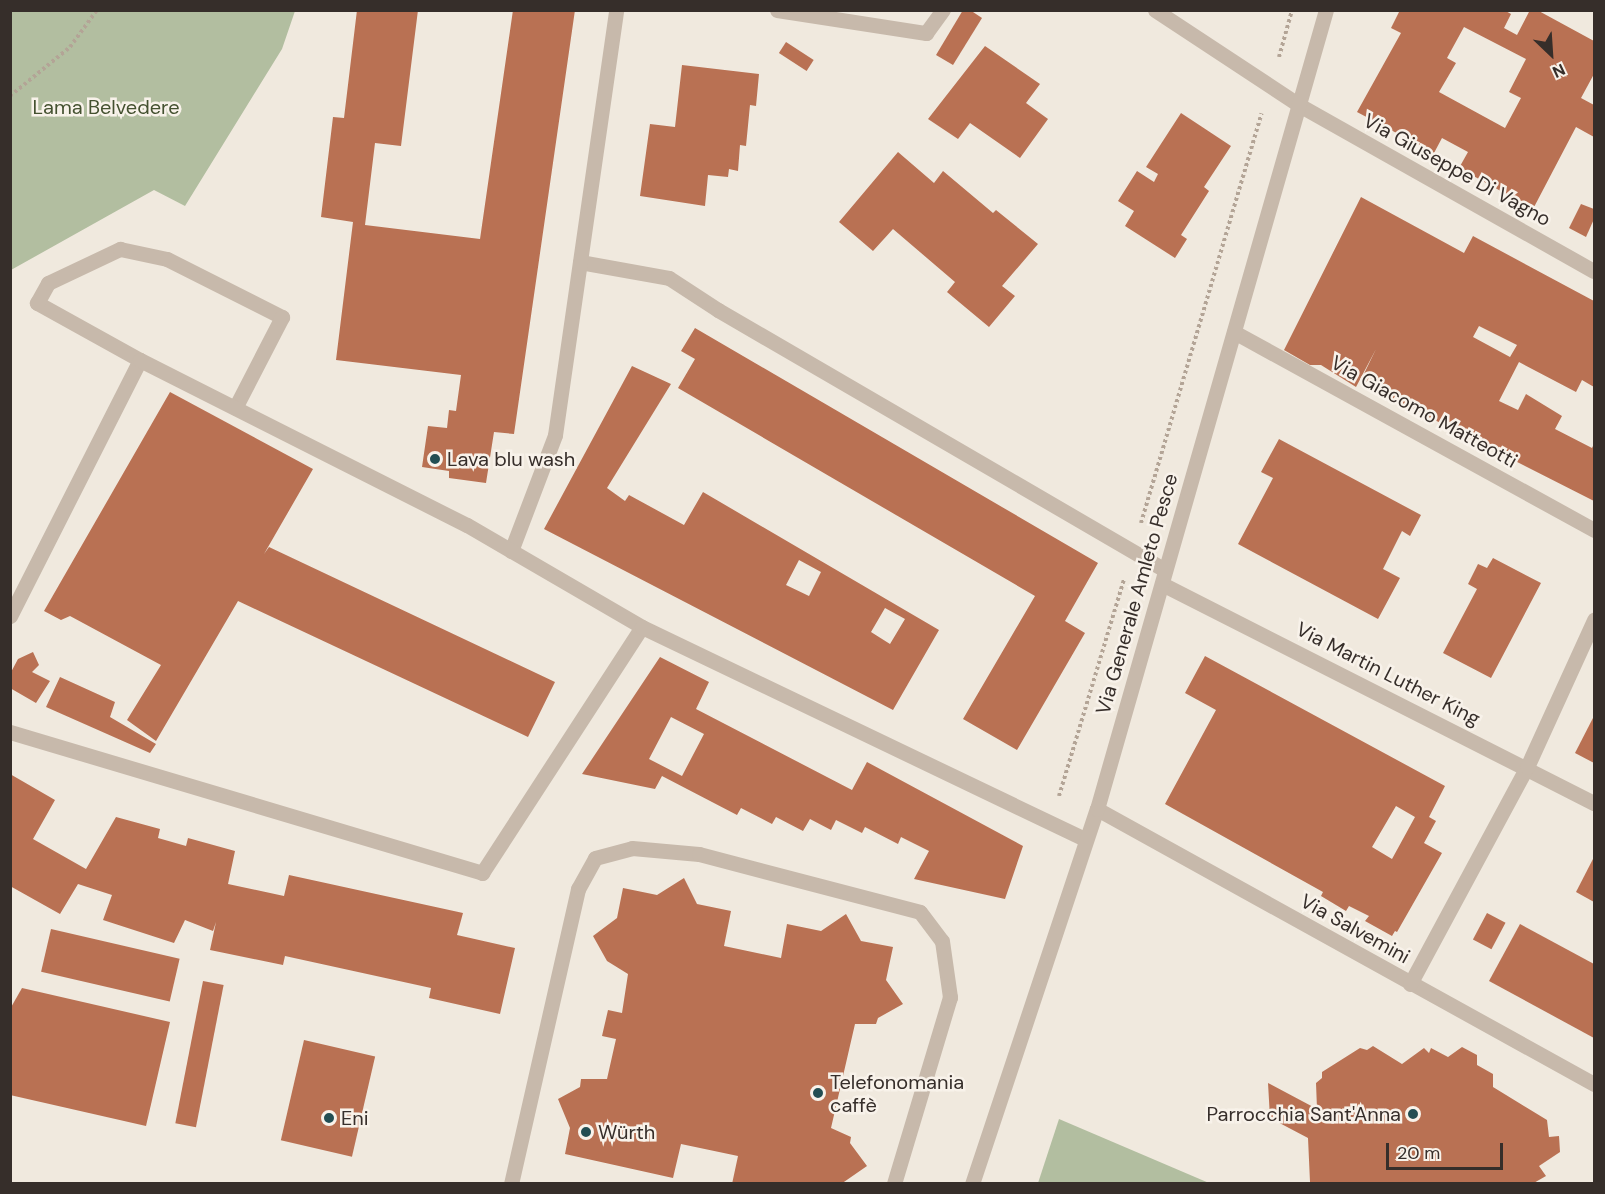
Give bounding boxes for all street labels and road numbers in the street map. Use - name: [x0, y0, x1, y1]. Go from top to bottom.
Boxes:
- street label: Via Giuseppe Di Vagno: [1359, 108, 1555, 232]
- street label: Via Giacomo Matteotti: [1327, 351, 1521, 473]
- street label: Via Generale Amleto Pesce: [1091, 471, 1183, 717]
- street label: Via Martin Luther King: [1292, 617, 1484, 731]
- street label: Via Salvemini: [1296, 889, 1414, 969]

